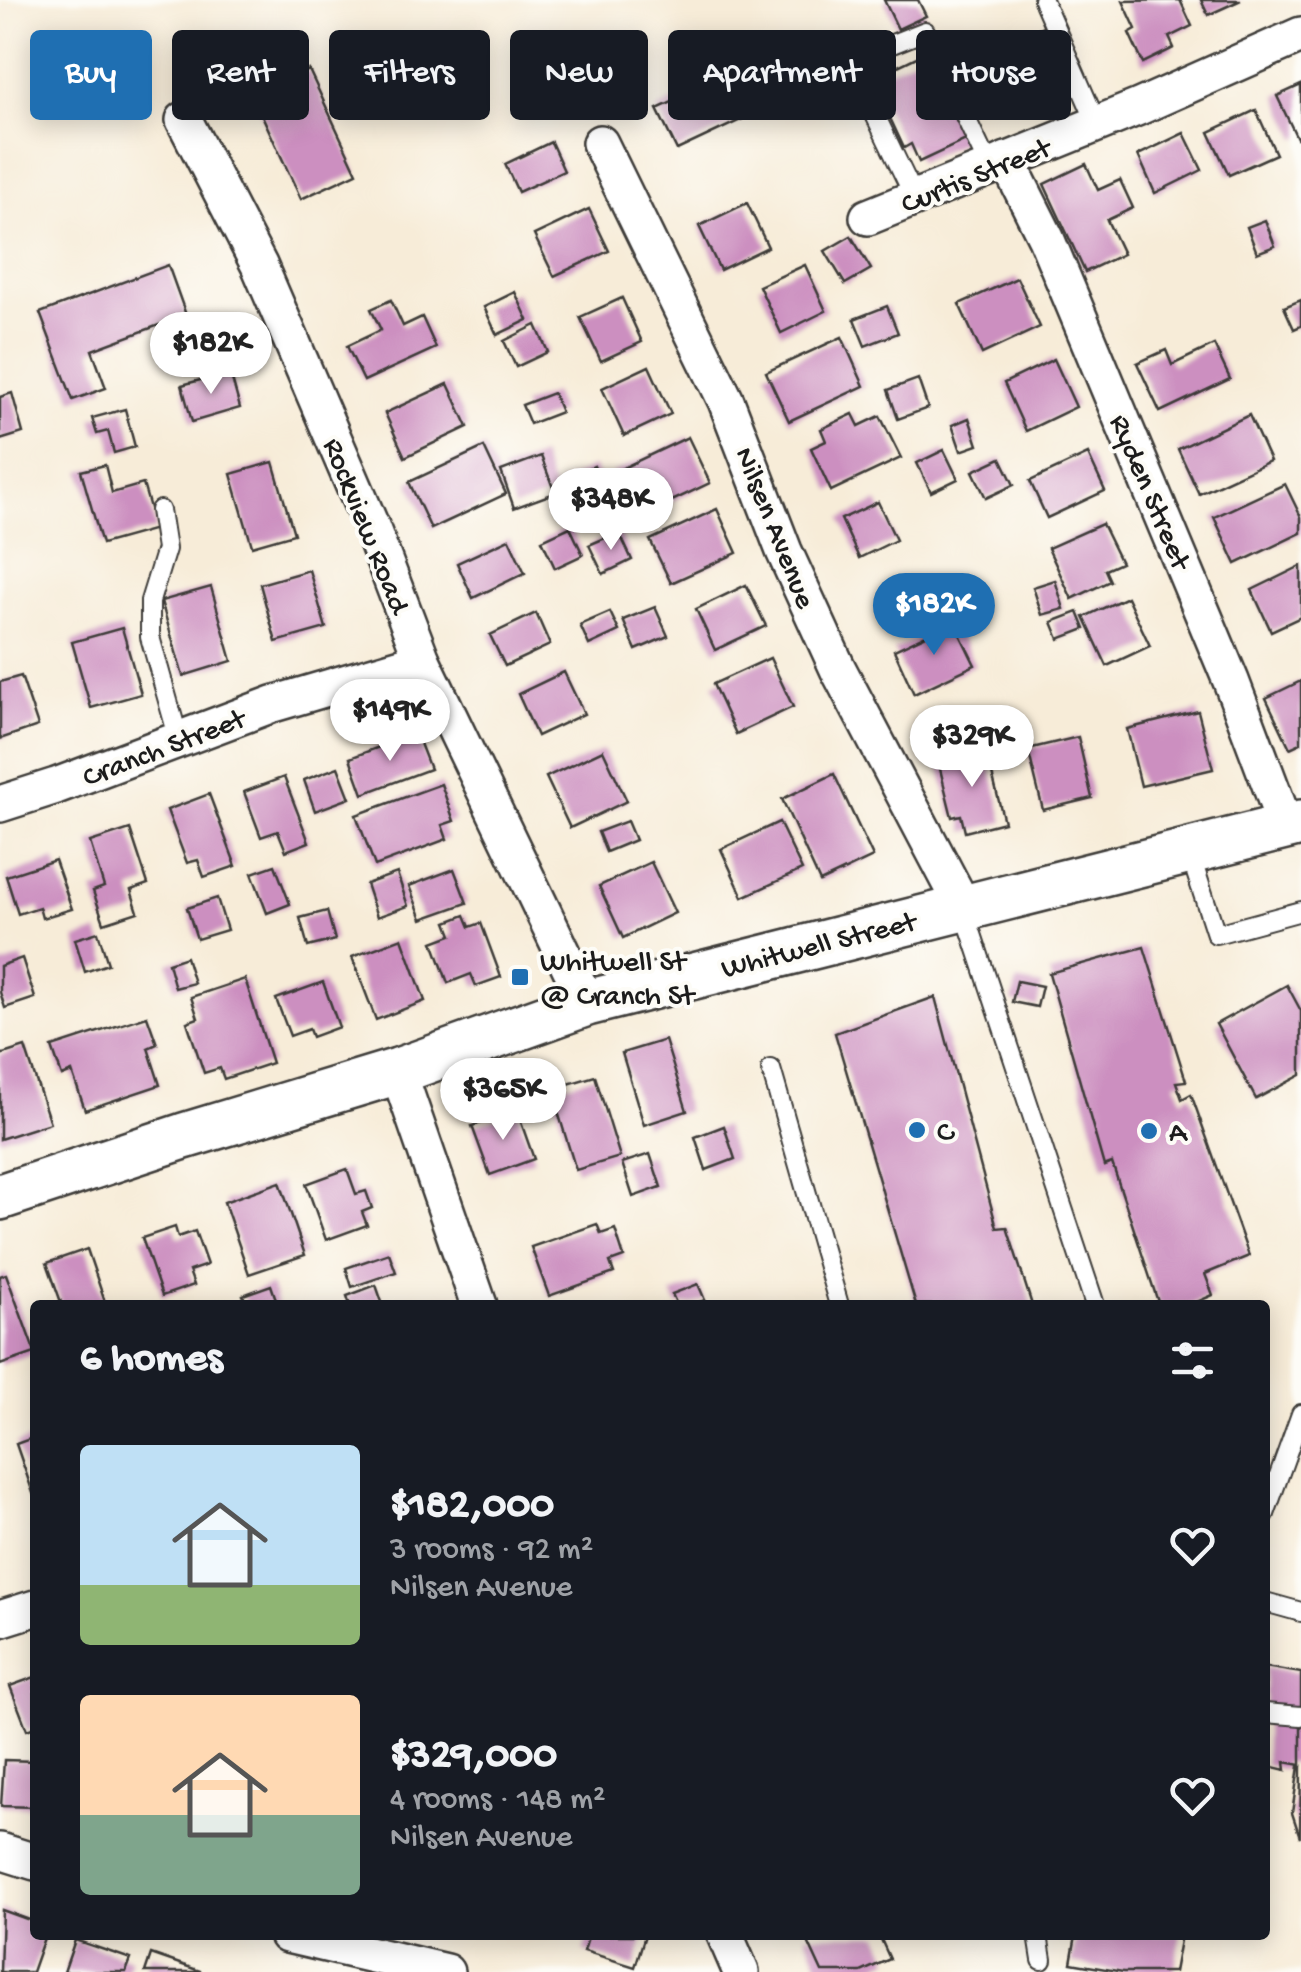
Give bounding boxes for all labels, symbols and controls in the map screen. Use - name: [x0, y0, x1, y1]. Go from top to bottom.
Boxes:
- chip: Buy: [30, 30, 152, 120]
- chip: Rent: [172, 30, 309, 120]
- chip: Filters: [329, 30, 490, 120]
- chip: New: [510, 30, 648, 120]
- chip: Apartment: [668, 30, 896, 120]
- chip: House: [916, 30, 1071, 120]
- street label: Curtis Street: [897, 131, 1059, 224]
- pin: $182K: [141, 312, 281, 397]
- text: $182K: [172, 325, 250, 363]
- street label: Ryden Street: [1100, 410, 1197, 578]
- street label: Rockview Road: [313, 434, 416, 622]
- street label: Nilsen Avenue: [725, 443, 821, 615]
- pin: $348K: [541, 468, 681, 553]
- text: $348K: [570, 481, 652, 519]
- pin: $182K: [864, 573, 1004, 658]
- text: $182K: [895, 586, 973, 624]
- pin: $149K: [320, 679, 460, 764]
- text: $149K: [352, 692, 428, 730]
- street label: Cranch Street: [78, 702, 253, 797]
- pin: $329K: [902, 705, 1042, 790]
- text: $329K: [932, 718, 1012, 756]
- street label: Whitwell Street: [718, 906, 923, 988]
- place label: Whitwell St @ Cranch St: [540, 947, 697, 1016]
- marker: Whitwell St @ Cranch St: [509, 966, 531, 988]
- pin: $365K: [433, 1058, 573, 1143]
- text: $365K: [462, 1071, 544, 1109]
- place label: C: [937, 1117, 955, 1152]
- place label: A: [1169, 1118, 1188, 1153]
- marker: C: [906, 1119, 928, 1141]
- marker: A: [1138, 1120, 1160, 1142]
- icon: filters: [1165, 1333, 1220, 1388]
- text: 6 homes: [80, 1336, 223, 1385]
- text: $182,000: [390, 1483, 554, 1532]
- icon: home: [160, 1485, 280, 1605]
- icon: heart: [1165, 1518, 1220, 1573]
- text: 3 rooms · 92 m²: [390, 1532, 593, 1570]
- text: Nilsen Avenue: [390, 1570, 572, 1608]
- text: $329,000: [390, 1733, 557, 1782]
- icon: home: [160, 1735, 280, 1855]
- icon: heart: [1165, 1768, 1220, 1823]
- text: 4 rooms · 148 m²: [390, 1782, 606, 1820]
- text: Nilsen Avenue: [390, 1820, 572, 1858]

